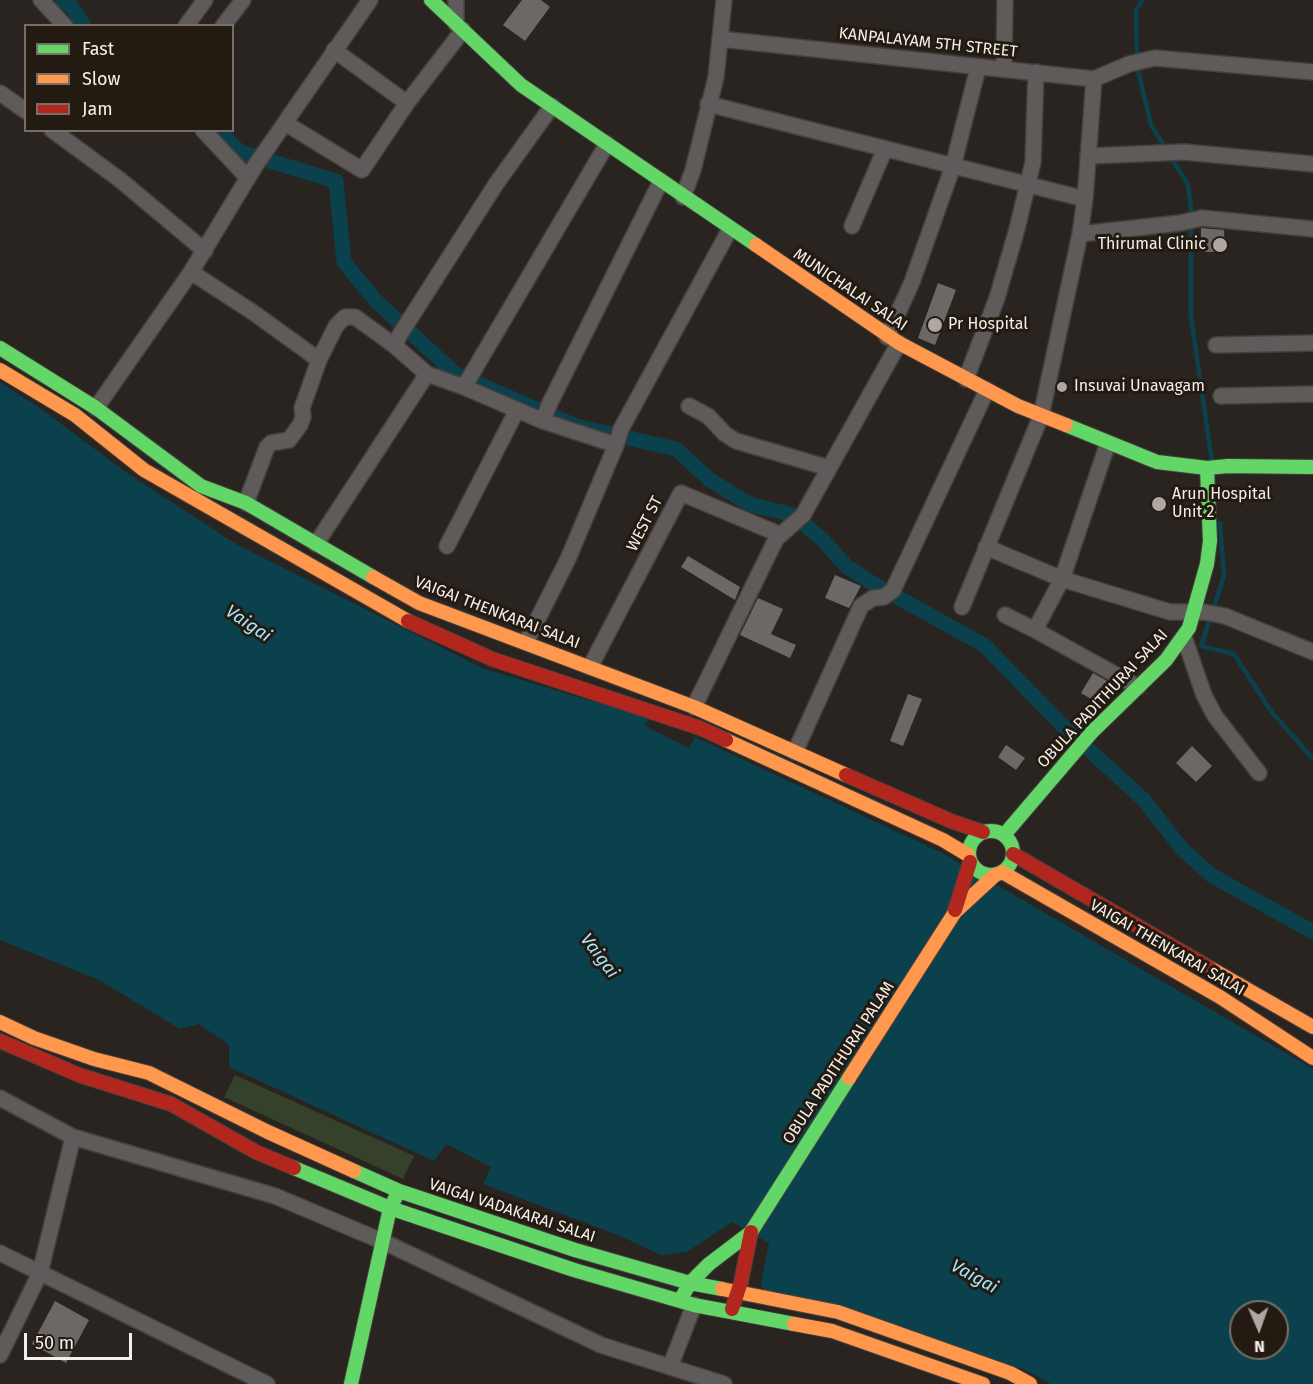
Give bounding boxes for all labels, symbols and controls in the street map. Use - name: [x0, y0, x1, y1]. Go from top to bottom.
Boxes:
- legend: [24, 24, 234, 132]
- street label: KANPALAYAM 5TH STREET: [838, 24, 1018, 62]
- text: Fast: [82, 38, 114, 60]
- text: Slow: [82, 68, 120, 90]
- text: Jam: [82, 98, 113, 120]
- place label: Thirumal Clinic: [1098, 235, 1206, 255]
- marker: Thirumal Clinic: [1211, 236, 1229, 254]
- street label: MUNICHALAI SALAI: [789, 245, 911, 335]
- place label: Pr Hospital: [948, 315, 1028, 335]
- marker: Pr Hospital: [926, 316, 944, 334]
- place label: Insuvai Unavagam: [1074, 377, 1205, 397]
- marker: Insuvai Unavagam: [1055, 380, 1069, 394]
- place label: Arun Hospital Unit 2: [1172, 485, 1271, 523]
- street label: WEST ST: [623, 493, 667, 555]
- marker: Arun Hospital Unit 2: [1150, 495, 1168, 513]
- street label: VAIGAI THENKARAI SALAI: [412, 573, 582, 653]
- water label: Vaigai: [221, 601, 275, 647]
- street label: OBULA PADITHURAI SALAI: [1034, 626, 1172, 772]
- street label: VAIGAI THENKARAI SALAI: [1086, 896, 1248, 1000]
- water label: Vaigai: [575, 929, 623, 983]
- street label: OBULA PADITHURAI PALAM: [779, 978, 899, 1148]
- street label: VAIGAI VADAKARAI SALAI: [426, 1175, 598, 1247]
- water label: Vaigai: [947, 1255, 1001, 1299]
- north arrow: [1229, 1300, 1289, 1360]
- scale bar: [27, 1321, 135, 1359]
- text: 50 m: [35, 1332, 74, 1354]
- text: N: [1254, 1337, 1265, 1356]

